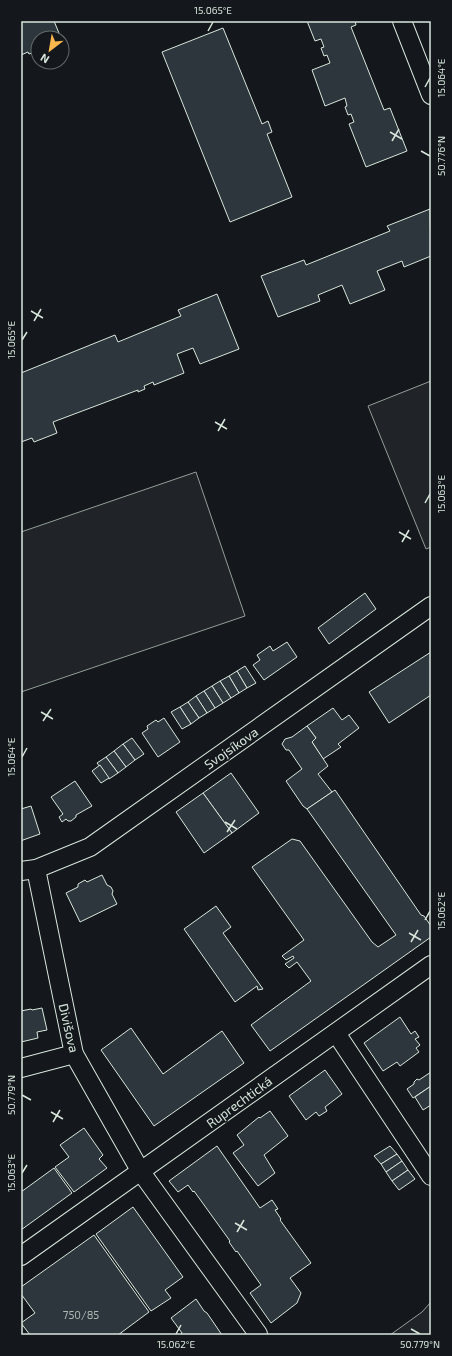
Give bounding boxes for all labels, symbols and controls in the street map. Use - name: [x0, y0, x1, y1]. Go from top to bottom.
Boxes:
- text: 15.065°E: [194, 4, 232, 16]
- north arrow: [30, 30, 70, 70]
- text: N: [38, 51, 51, 67]
- text: 15.064°E: [435, 58, 447, 97]
- text: 50.776°N: [435, 136, 447, 176]
- text: 15.065°E: [5, 321, 17, 359]
- text: 15.063°E: [435, 475, 447, 513]
- street label: Svojsíkova: [201, 724, 261, 772]
- text: 15.064°E: [5, 737, 17, 776]
- text: 15.062°E: [435, 891, 447, 930]
- street label: Divišova: [56, 1002, 82, 1054]
- street label: Ruprechtická: [203, 1073, 275, 1131]
- text: 50.779°N: [5, 1075, 17, 1115]
- text: 15.063°E: [5, 1154, 17, 1192]
- house number: 750/85: [63, 1308, 99, 1321]
- text: 15.062°E: [157, 1338, 196, 1350]
- text: 50.779°N: [400, 1338, 440, 1350]

